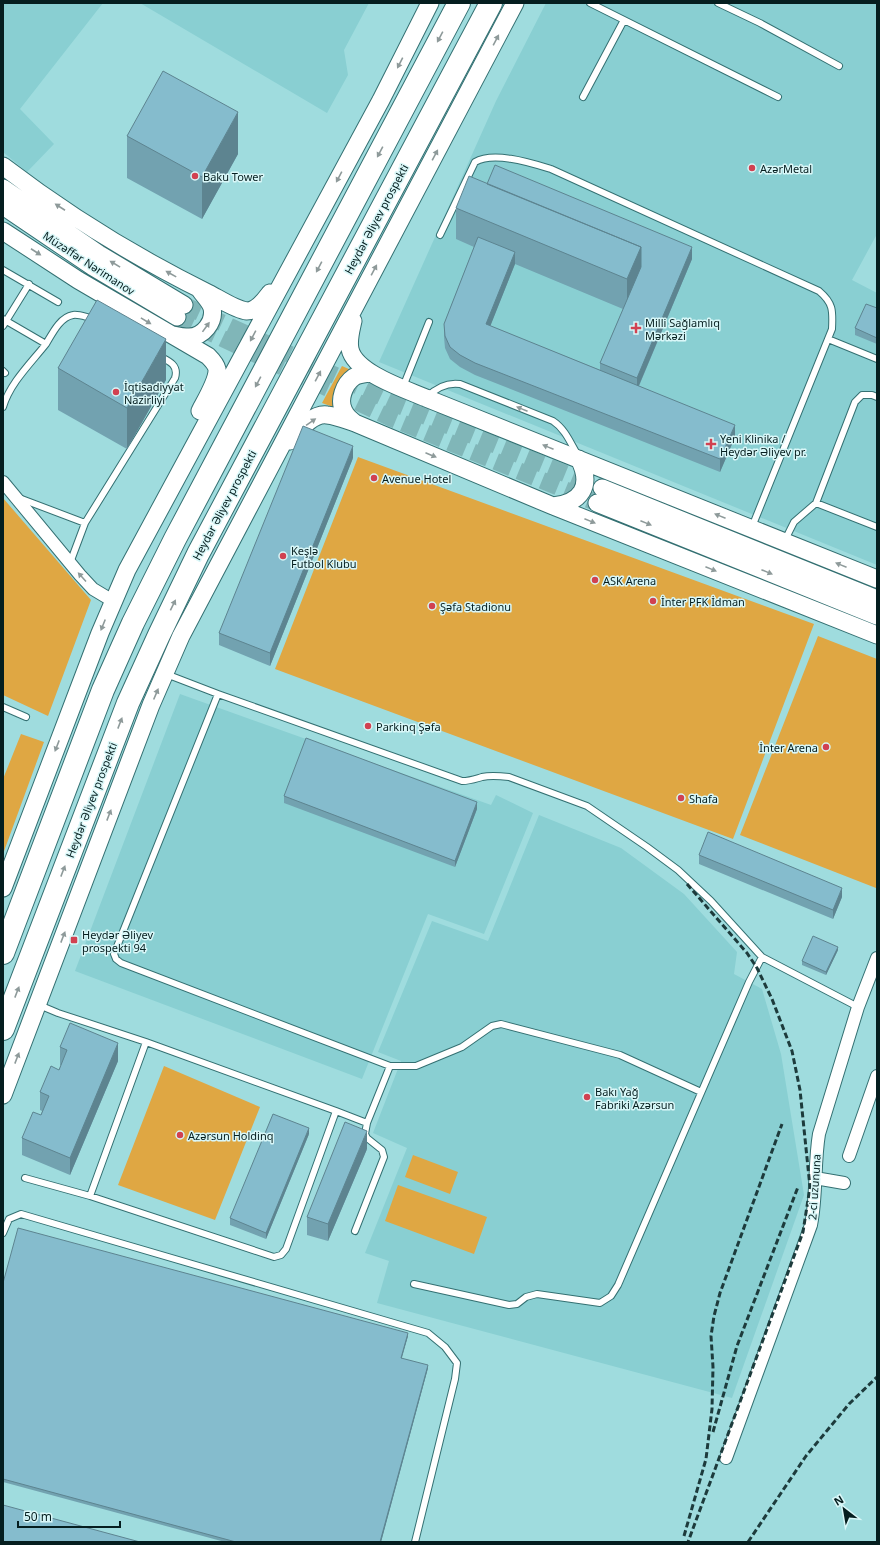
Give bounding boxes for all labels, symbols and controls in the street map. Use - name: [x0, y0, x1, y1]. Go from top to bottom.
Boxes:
- one-way arrow: [437, 32, 444, 43]
- one-way arrow: [492, 34, 499, 46]
- one-way arrow: [396, 57, 403, 68]
- one-way arrow: [376, 147, 383, 158]
- one-way arrow: [432, 149, 438, 161]
- street label: Heydər Əliyev prospekti: [341, 161, 411, 277]
- place label: AzərMetal: [760, 161, 812, 176]
- marker: AzərMetal: [747, 163, 757, 173]
- place label: Baku Tower: [203, 169, 263, 184]
- marker: Baku Tower: [190, 171, 200, 181]
- one-way arrow: [335, 172, 342, 183]
- one-way arrow: [54, 203, 65, 211]
- street label: Müzəffər Nərimanov: [40, 228, 138, 299]
- one-way arrow: [30, 249, 42, 256]
- one-way arrow: [109, 260, 121, 267]
- one-way arrow: [316, 261, 322, 273]
- one-way arrow: [371, 264, 378, 276]
- one-way arrow: [165, 270, 177, 277]
- place label: Milli Sağlamlıq Mərkəzi: [645, 315, 720, 343]
- one-way arrow: [140, 317, 152, 324]
- one-way arrow: [202, 322, 210, 332]
- marker: Milli Sağlamlıq Mərkəzi: [630, 322, 642, 334]
- one-way arrow: [250, 330, 256, 341]
- one-way arrow: [315, 370, 322, 381]
- one-way arrow: [255, 376, 261, 388]
- place label: İqtisadiyyat Nazirliyi: [124, 379, 184, 407]
- marker: İqtisadiyyat Nazirliyi: [111, 387, 121, 397]
- one-way arrow: [515, 405, 527, 411]
- one-way arrow: [305, 418, 316, 426]
- place label: Yeni Klinika / Heydər Əliyev pr.: [720, 431, 807, 459]
- marker: Yeni Klinika / Heydər Əliyev pr.: [705, 438, 717, 450]
- one-way arrow: [541, 443, 553, 449]
- street label: Heydər Əliyev prospekti: [189, 447, 259, 563]
- one-way arrow: [425, 453, 437, 459]
- place label: Avenue Hotel: [382, 471, 451, 486]
- marker: Avenue Hotel: [369, 473, 379, 483]
- one-way arrow: [714, 513, 726, 519]
- one-way arrow: [584, 519, 596, 525]
- one-way arrow: [641, 521, 653, 527]
- place label: Keşlə Futbol Klubu: [291, 543, 357, 571]
- marker: Keşlə Futbol Klubu: [278, 551, 288, 561]
- one-way arrow: [834, 561, 846, 567]
- one-way arrow: [705, 567, 717, 573]
- one-way arrow: [761, 569, 773, 575]
- one-way arrow: [78, 572, 87, 582]
- place label: ASK Arena: [603, 573, 656, 588]
- marker: ASK Arena: [590, 575, 600, 585]
- place label: İnter PFK İdman: [661, 594, 745, 609]
- marker: İnter PFK İdman: [648, 596, 658, 606]
- one-way arrow: [170, 599, 176, 611]
- place label: Şəfa Stadionu: [440, 599, 511, 614]
- marker: Şəfa Stadionu: [427, 601, 437, 611]
- one-way arrow: [100, 619, 106, 631]
- one-way arrow: [153, 689, 159, 700]
- one-way arrow: [117, 718, 123, 729]
- place label: Parkinq Şəfa: [376, 719, 441, 734]
- marker: Parkinq Şəfa: [363, 721, 373, 731]
- street label: Heydər Əliyev prospekti: [62, 740, 120, 860]
- place label: İnter Arena: [759, 740, 818, 755]
- one-way arrow: [53, 741, 59, 753]
- marker: İnter Arena: [821, 742, 831, 752]
- place label: Shafa: [689, 791, 718, 806]
- marker: Shafa: [676, 793, 686, 803]
- one-way arrow: [107, 809, 113, 821]
- one-way arrow: [61, 864, 67, 876]
- place label: Heydər Əliyev prospekti 94: [82, 927, 154, 955]
- one-way arrow: [60, 930, 66, 942]
- marker: Heydər Əliyev prospekti 94: [69, 935, 79, 945]
- one-way arrow: [14, 986, 20, 998]
- one-way arrow: [14, 1052, 20, 1064]
- place label: Bakı Yağ Fabriki Azərsun: [595, 1084, 674, 1112]
- marker: Bakı Yağ Fabriki Azərsun: [582, 1092, 592, 1102]
- place label: Azərsun Holdinq: [188, 1128, 273, 1143]
- marker: Azərsun Holdinq: [175, 1130, 185, 1140]
- street label: 2-ci uzununa: [804, 1153, 824, 1221]
- north arrow: [824, 1489, 864, 1529]
- text: N: [831, 1491, 846, 1509]
- scale bar: [18, 1503, 120, 1529]
- text: 50 m: [24, 1508, 52, 1525]

